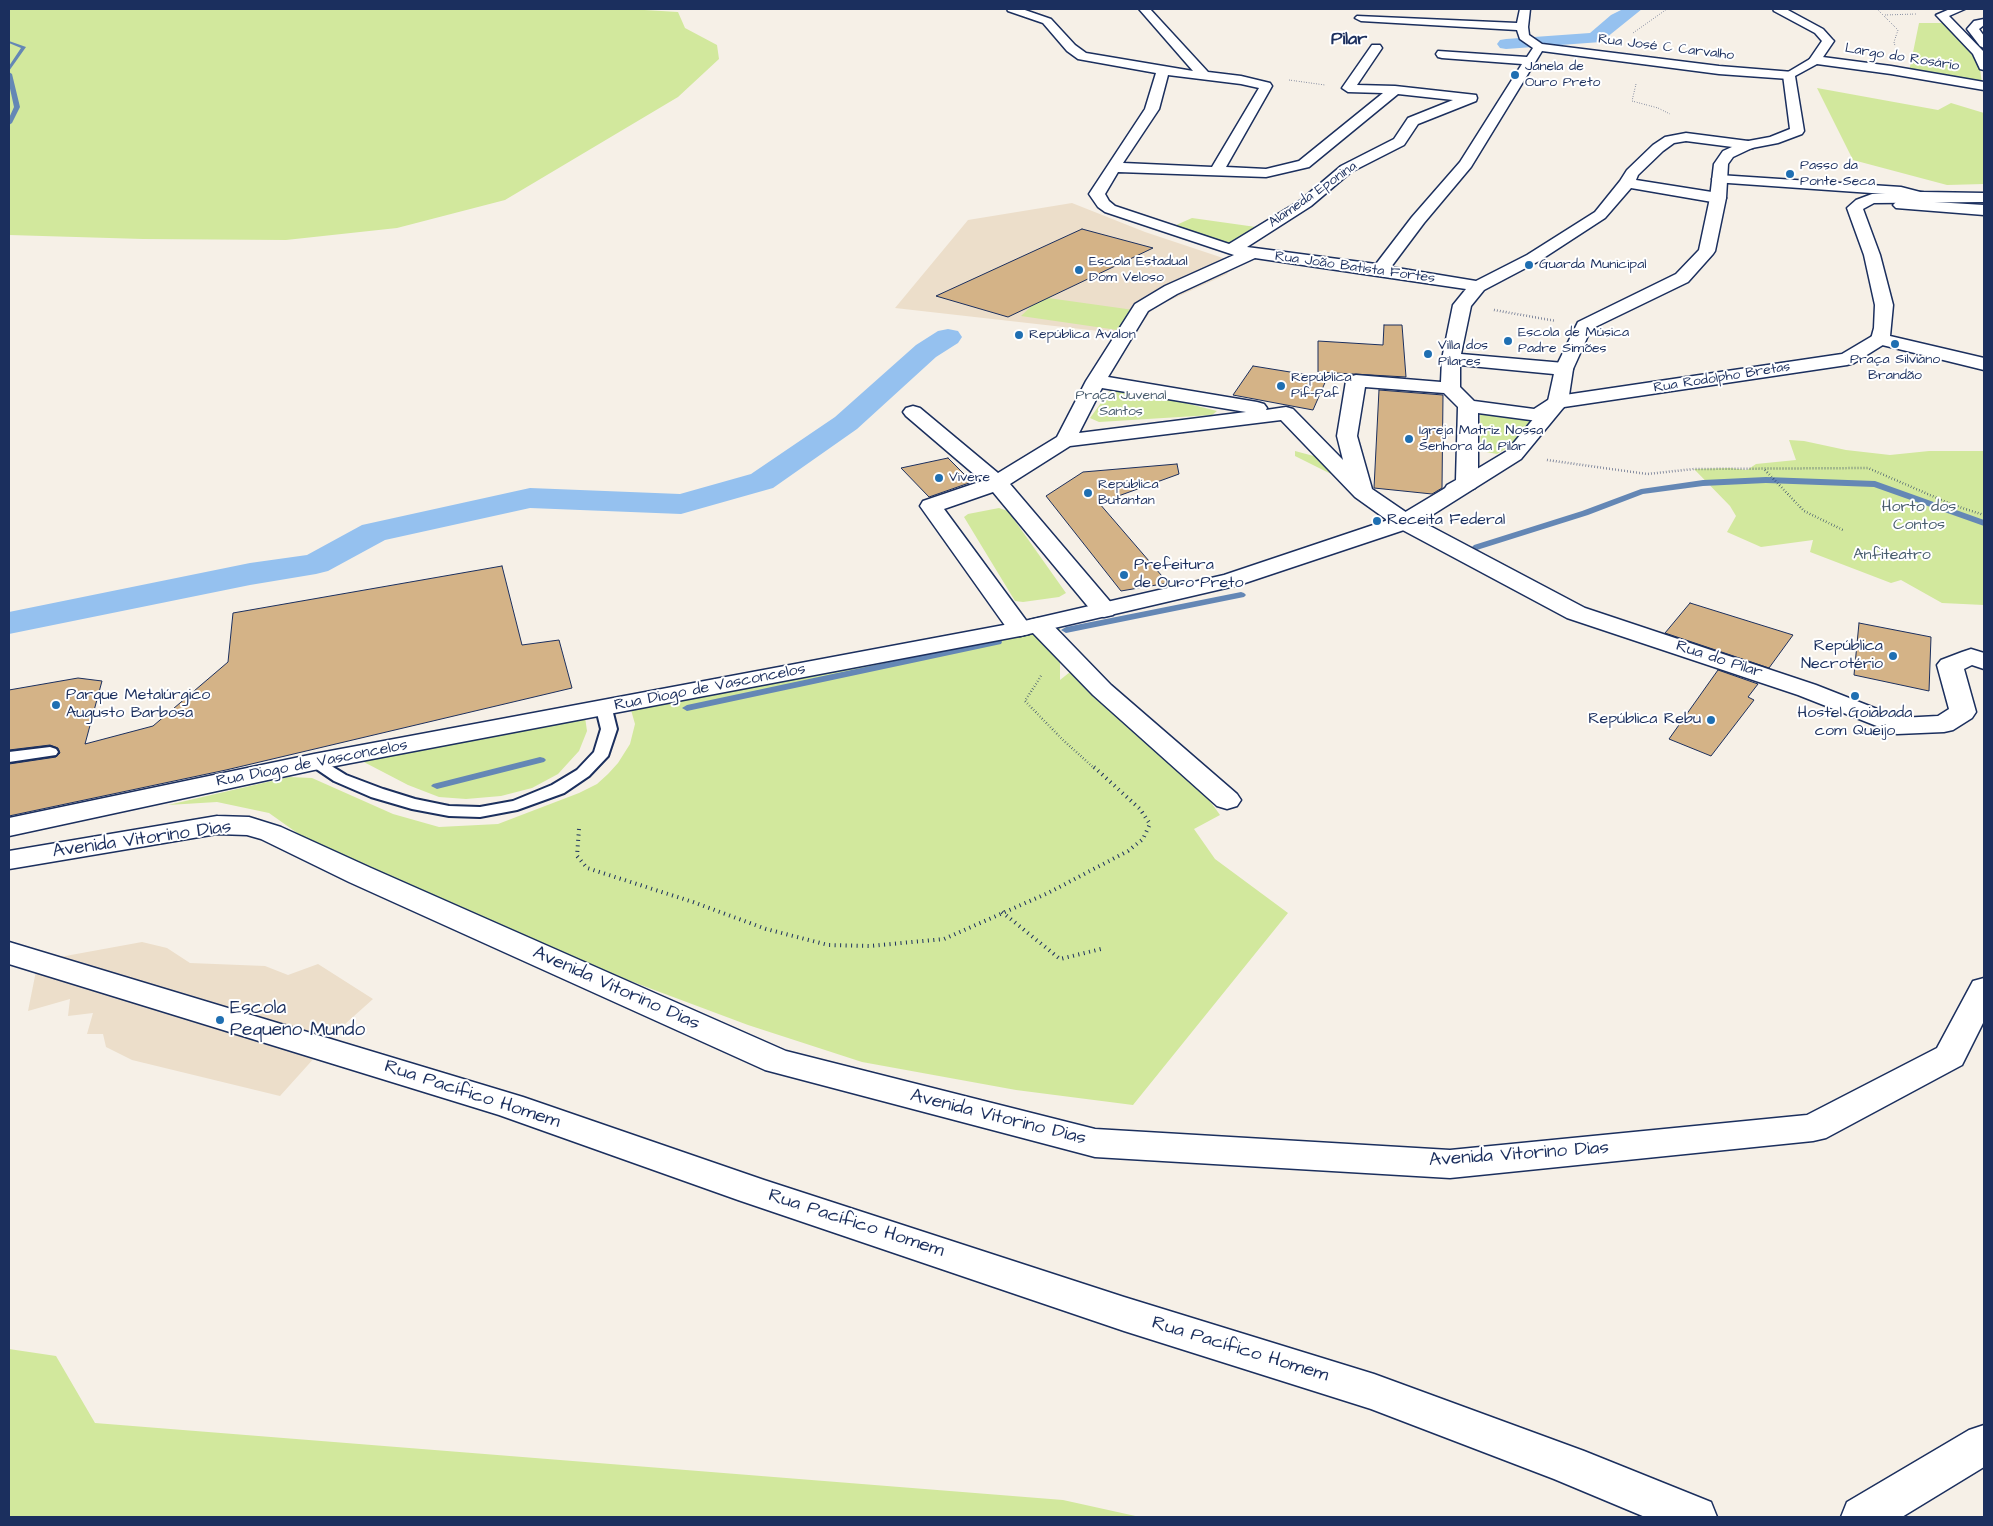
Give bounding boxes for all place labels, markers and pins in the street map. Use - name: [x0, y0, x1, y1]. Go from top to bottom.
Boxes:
- place label: Janela de Ouro Preto: [1525, 59, 1600, 92]
- marker: Janela de Ouro Preto: [1509, 69, 1521, 81]
- place label: Passo da Ponte Seca: [1800, 158, 1875, 190]
- marker: Passo da Ponte Seca: [1784, 168, 1796, 180]
- place label: Escola Estadual Dom Veloso: [1089, 254, 1188, 286]
- place label: Guarda Municipal: [1539, 257, 1646, 273]
- marker: Guarda Municipal: [1523, 259, 1535, 271]
- marker: Escola Estadual Dom Veloso: [1073, 264, 1085, 276]
- place label: Escola de Música Padre Simões: [1518, 325, 1629, 358]
- place label: República Avalon: [1029, 327, 1136, 343]
- marker: República Avalon: [1013, 329, 1025, 341]
- marker: Escola de Música Padre Simões: [1502, 335, 1514, 347]
- place label: Villa dos Pilares: [1438, 338, 1488, 371]
- marker: Praça Silviano Brandão: [1889, 338, 1901, 350]
- marker: Villa dos Pilares: [1422, 348, 1434, 360]
- place label: Praça Silviano Brandão: [1850, 352, 1940, 384]
- place label: República Pif-Paf: [1291, 370, 1352, 402]
- marker: República Pif-Paf: [1275, 380, 1287, 392]
- place label: Igreja Matriz Nossa Senhora da Pilar: [1419, 423, 1543, 456]
- marker: Igreja Matriz Nossa Senhora da Pilar: [1403, 433, 1415, 445]
- place label: Vivere: [949, 470, 990, 486]
- marker: Vivere: [933, 472, 945, 484]
- place label: República Butantan: [1098, 477, 1159, 510]
- marker: República Butantan: [1082, 487, 1094, 499]
- place label: Receita Federal: [1387, 511, 1505, 531]
- marker: Receita Federal: [1371, 515, 1383, 527]
- place label: Prefeitura de Ouro Preto: [1134, 556, 1244, 594]
- marker: Prefeitura de Ouro Preto: [1118, 569, 1130, 581]
- place label: República Necrotério: [1801, 637, 1883, 675]
- marker: República Necrotério: [1887, 650, 1899, 662]
- place label: Parque Metalúrgico Augusto Barbosa: [66, 686, 210, 724]
- marker: Hostel Goiabada com Queijo: [1849, 690, 1861, 702]
- marker: Parque Metalúrgico Augusto Barbosa: [50, 699, 62, 711]
- place label: Hostel Goiabada com Queijo: [1798, 704, 1912, 742]
- place label: República Rebu: [1588, 710, 1701, 730]
- marker: República Rebu: [1705, 714, 1717, 726]
- place label: Escola Pequeno Mundo: [230, 998, 365, 1042]
- marker: Escola Pequeno Mundo: [214, 1014, 226, 1026]

